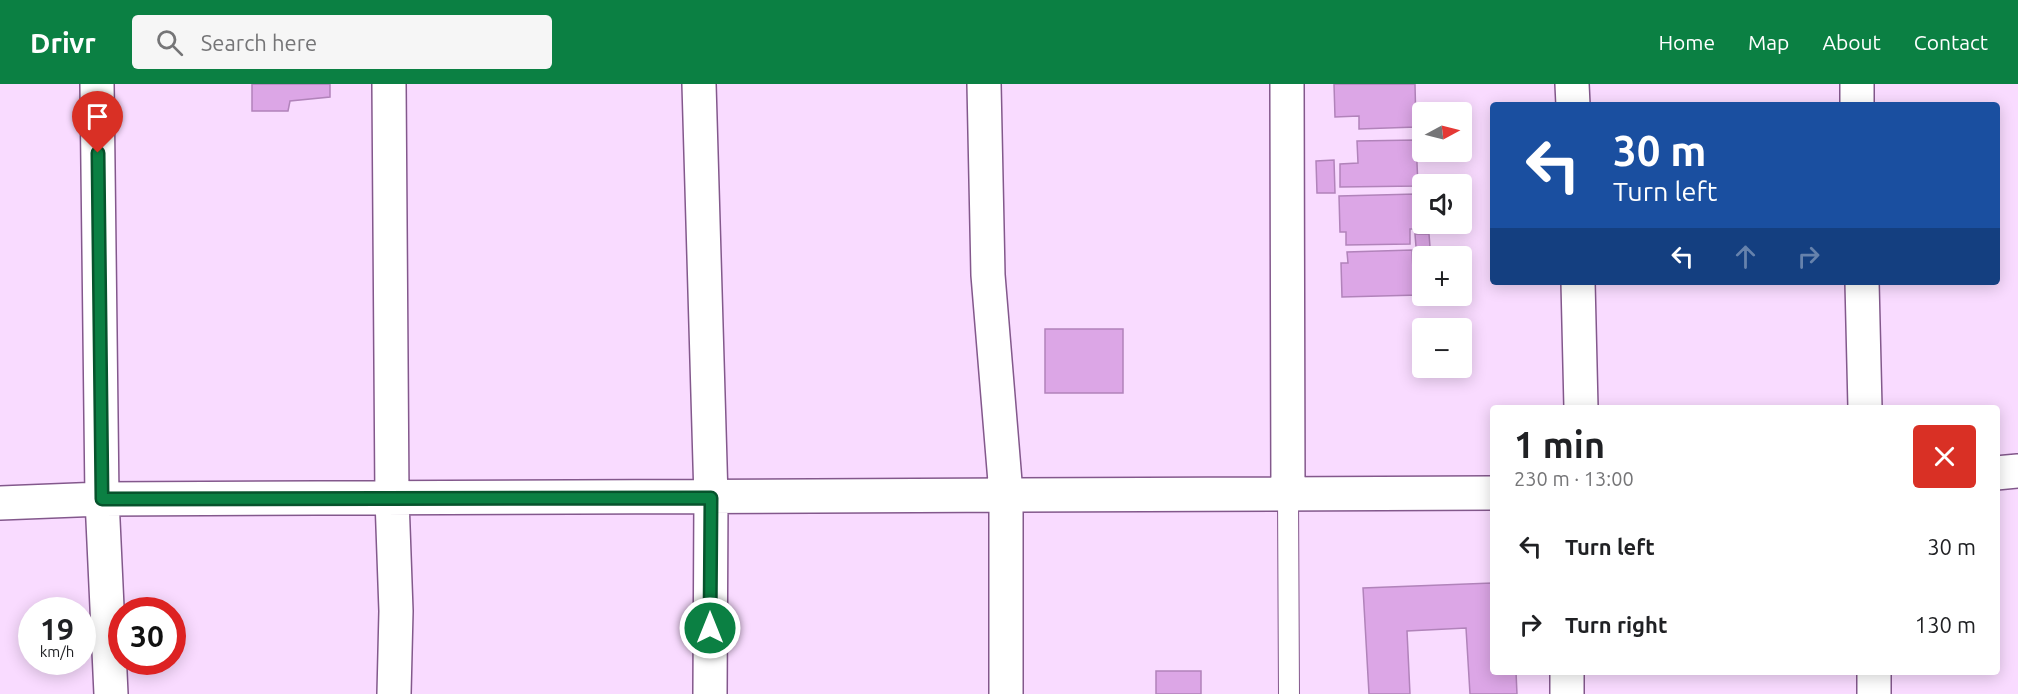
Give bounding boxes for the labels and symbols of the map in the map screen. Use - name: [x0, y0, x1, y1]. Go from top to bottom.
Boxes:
- pin: [72, 91, 123, 153]
- north arrow: [1412, 102, 1472, 162]
- position arrow: [678, 596, 742, 660]
- speed limit sign: 30: [108, 597, 186, 675]

